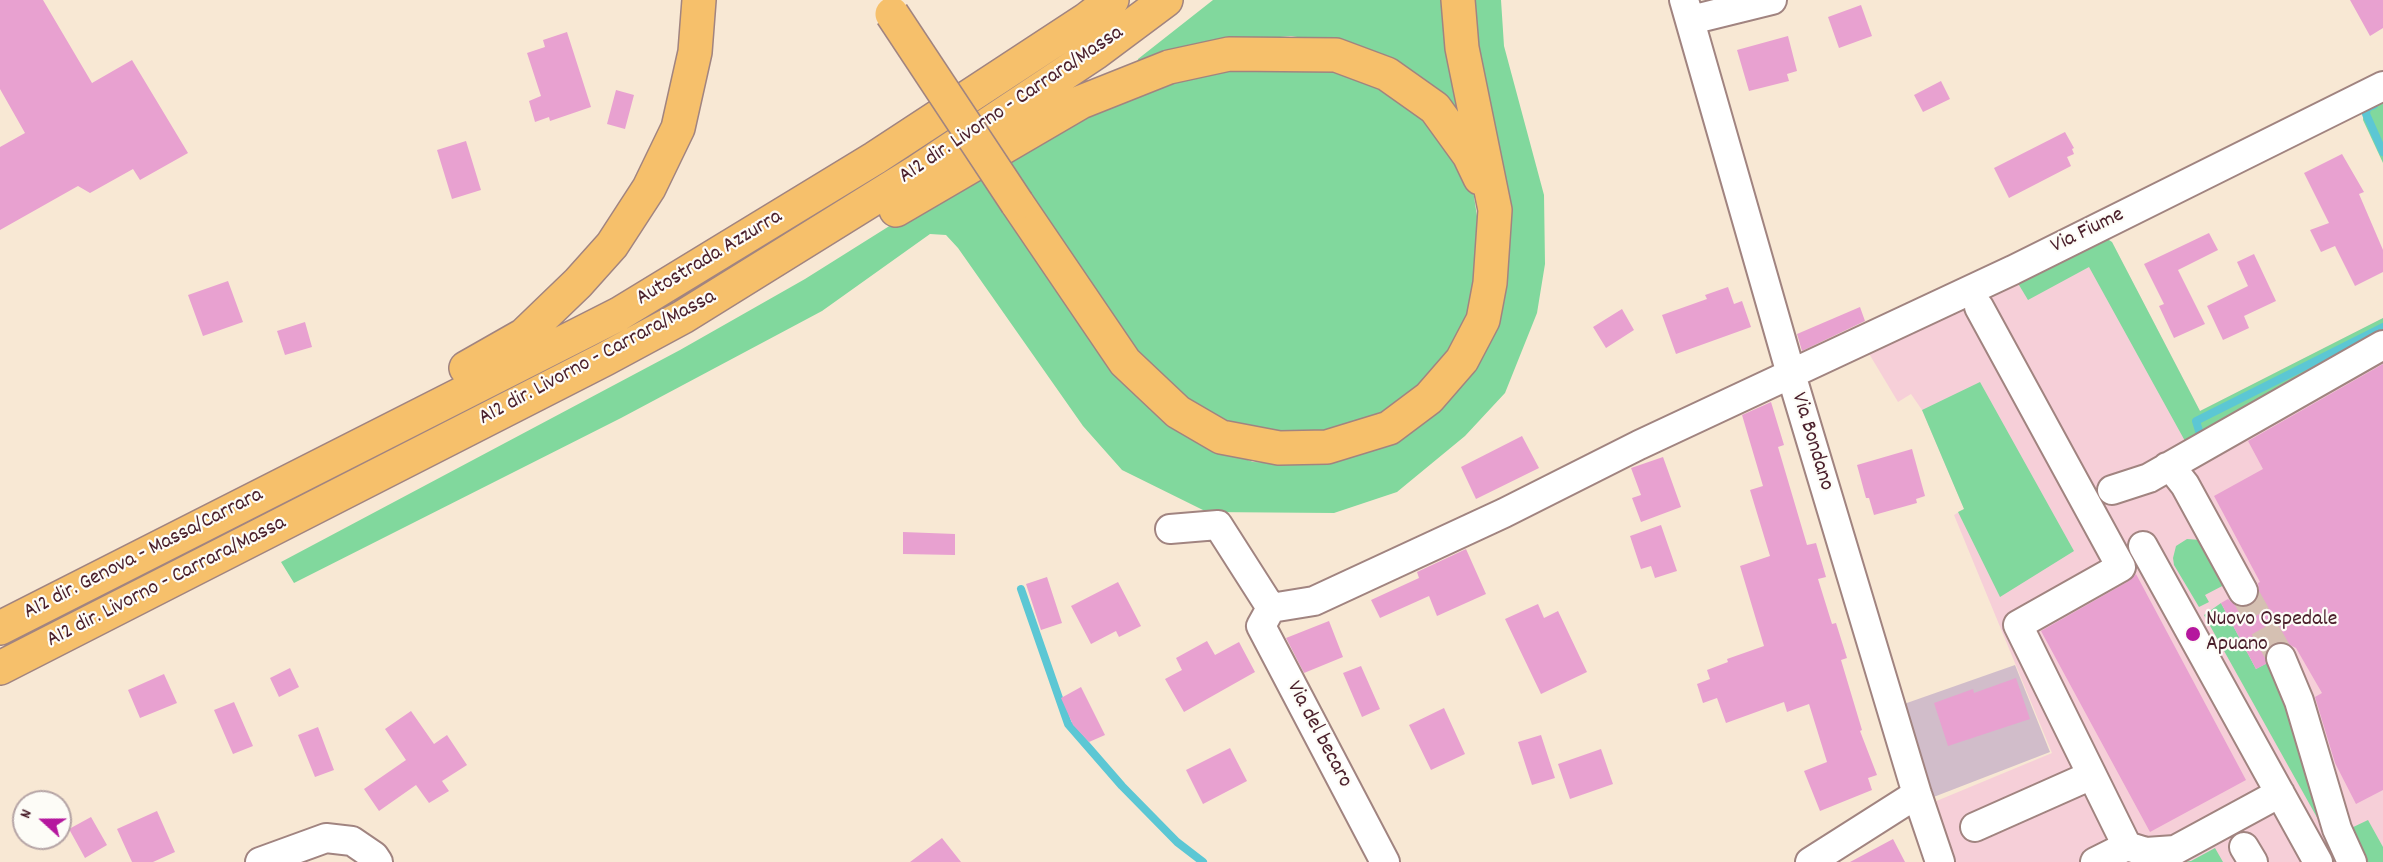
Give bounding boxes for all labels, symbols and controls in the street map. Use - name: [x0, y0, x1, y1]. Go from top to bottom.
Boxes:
- street label: A12 dir. Livorno - Carrara/Massa: [895, 21, 1129, 191]
- street label: Via Fiume: [2047, 203, 2129, 261]
- street label: Autostrada Azzurra: [632, 205, 788, 313]
- street label: A12 dir. Livorno - Carrara/Massa: [475, 285, 721, 433]
- street label: Via Bondano: [1784, 390, 1838, 494]
- street label: A12 dir. Genova - Massa/Carrara: [20, 483, 268, 627]
- street label: A12 dir. Livorno - Carrara/Massa: [43, 511, 291, 655]
- place label: Nuovo Ospedale Apuano: [2206, 608, 2337, 660]
- marker: Nuovo Ospedale Apuano: [2184, 625, 2202, 643]
- street label: Via del becaro: [1279, 677, 1357, 793]
- north arrow: [12, 790, 72, 850]
- text: N: [14, 806, 39, 822]

